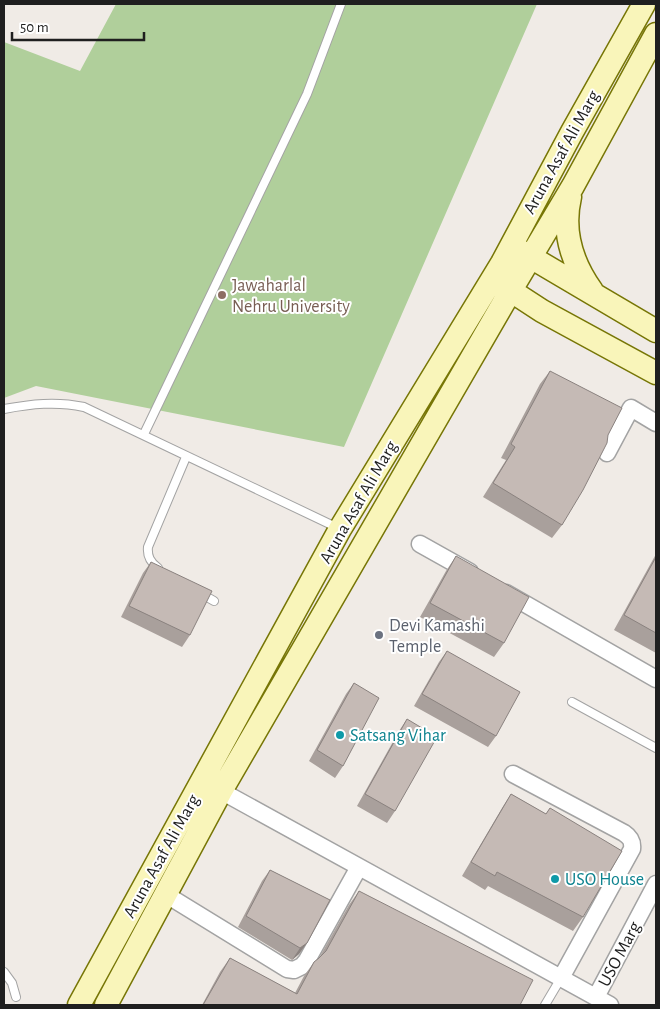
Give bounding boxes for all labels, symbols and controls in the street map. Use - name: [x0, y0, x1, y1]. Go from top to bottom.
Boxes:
- scale bar: [12, 10, 145, 42]
- text: 50 m: [20, 20, 49, 35]
- street label: Aruna Asaf Ali Marg: [521, 88, 603, 217]
- place label: Jawaharlal Nehru University: [232, 277, 350, 316]
- marker: Jawaharlal Nehru University: [216, 289, 228, 301]
- street label: Aruna Asaf Ali Marg: [317, 438, 401, 567]
- place label: Devi Kamashi Temple: [389, 617, 485, 656]
- marker: Devi Kamashi Temple: [373, 629, 385, 641]
- place label: Satsang Vihar: [350, 727, 446, 745]
- marker: Satsang Vihar: [334, 729, 346, 741]
- street label: Aruna Asaf Ali Marg: [121, 792, 203, 921]
- place label: USO House: [565, 871, 644, 889]
- marker: USO House: [549, 873, 561, 885]
- street label: USO Marg: [595, 919, 645, 990]

